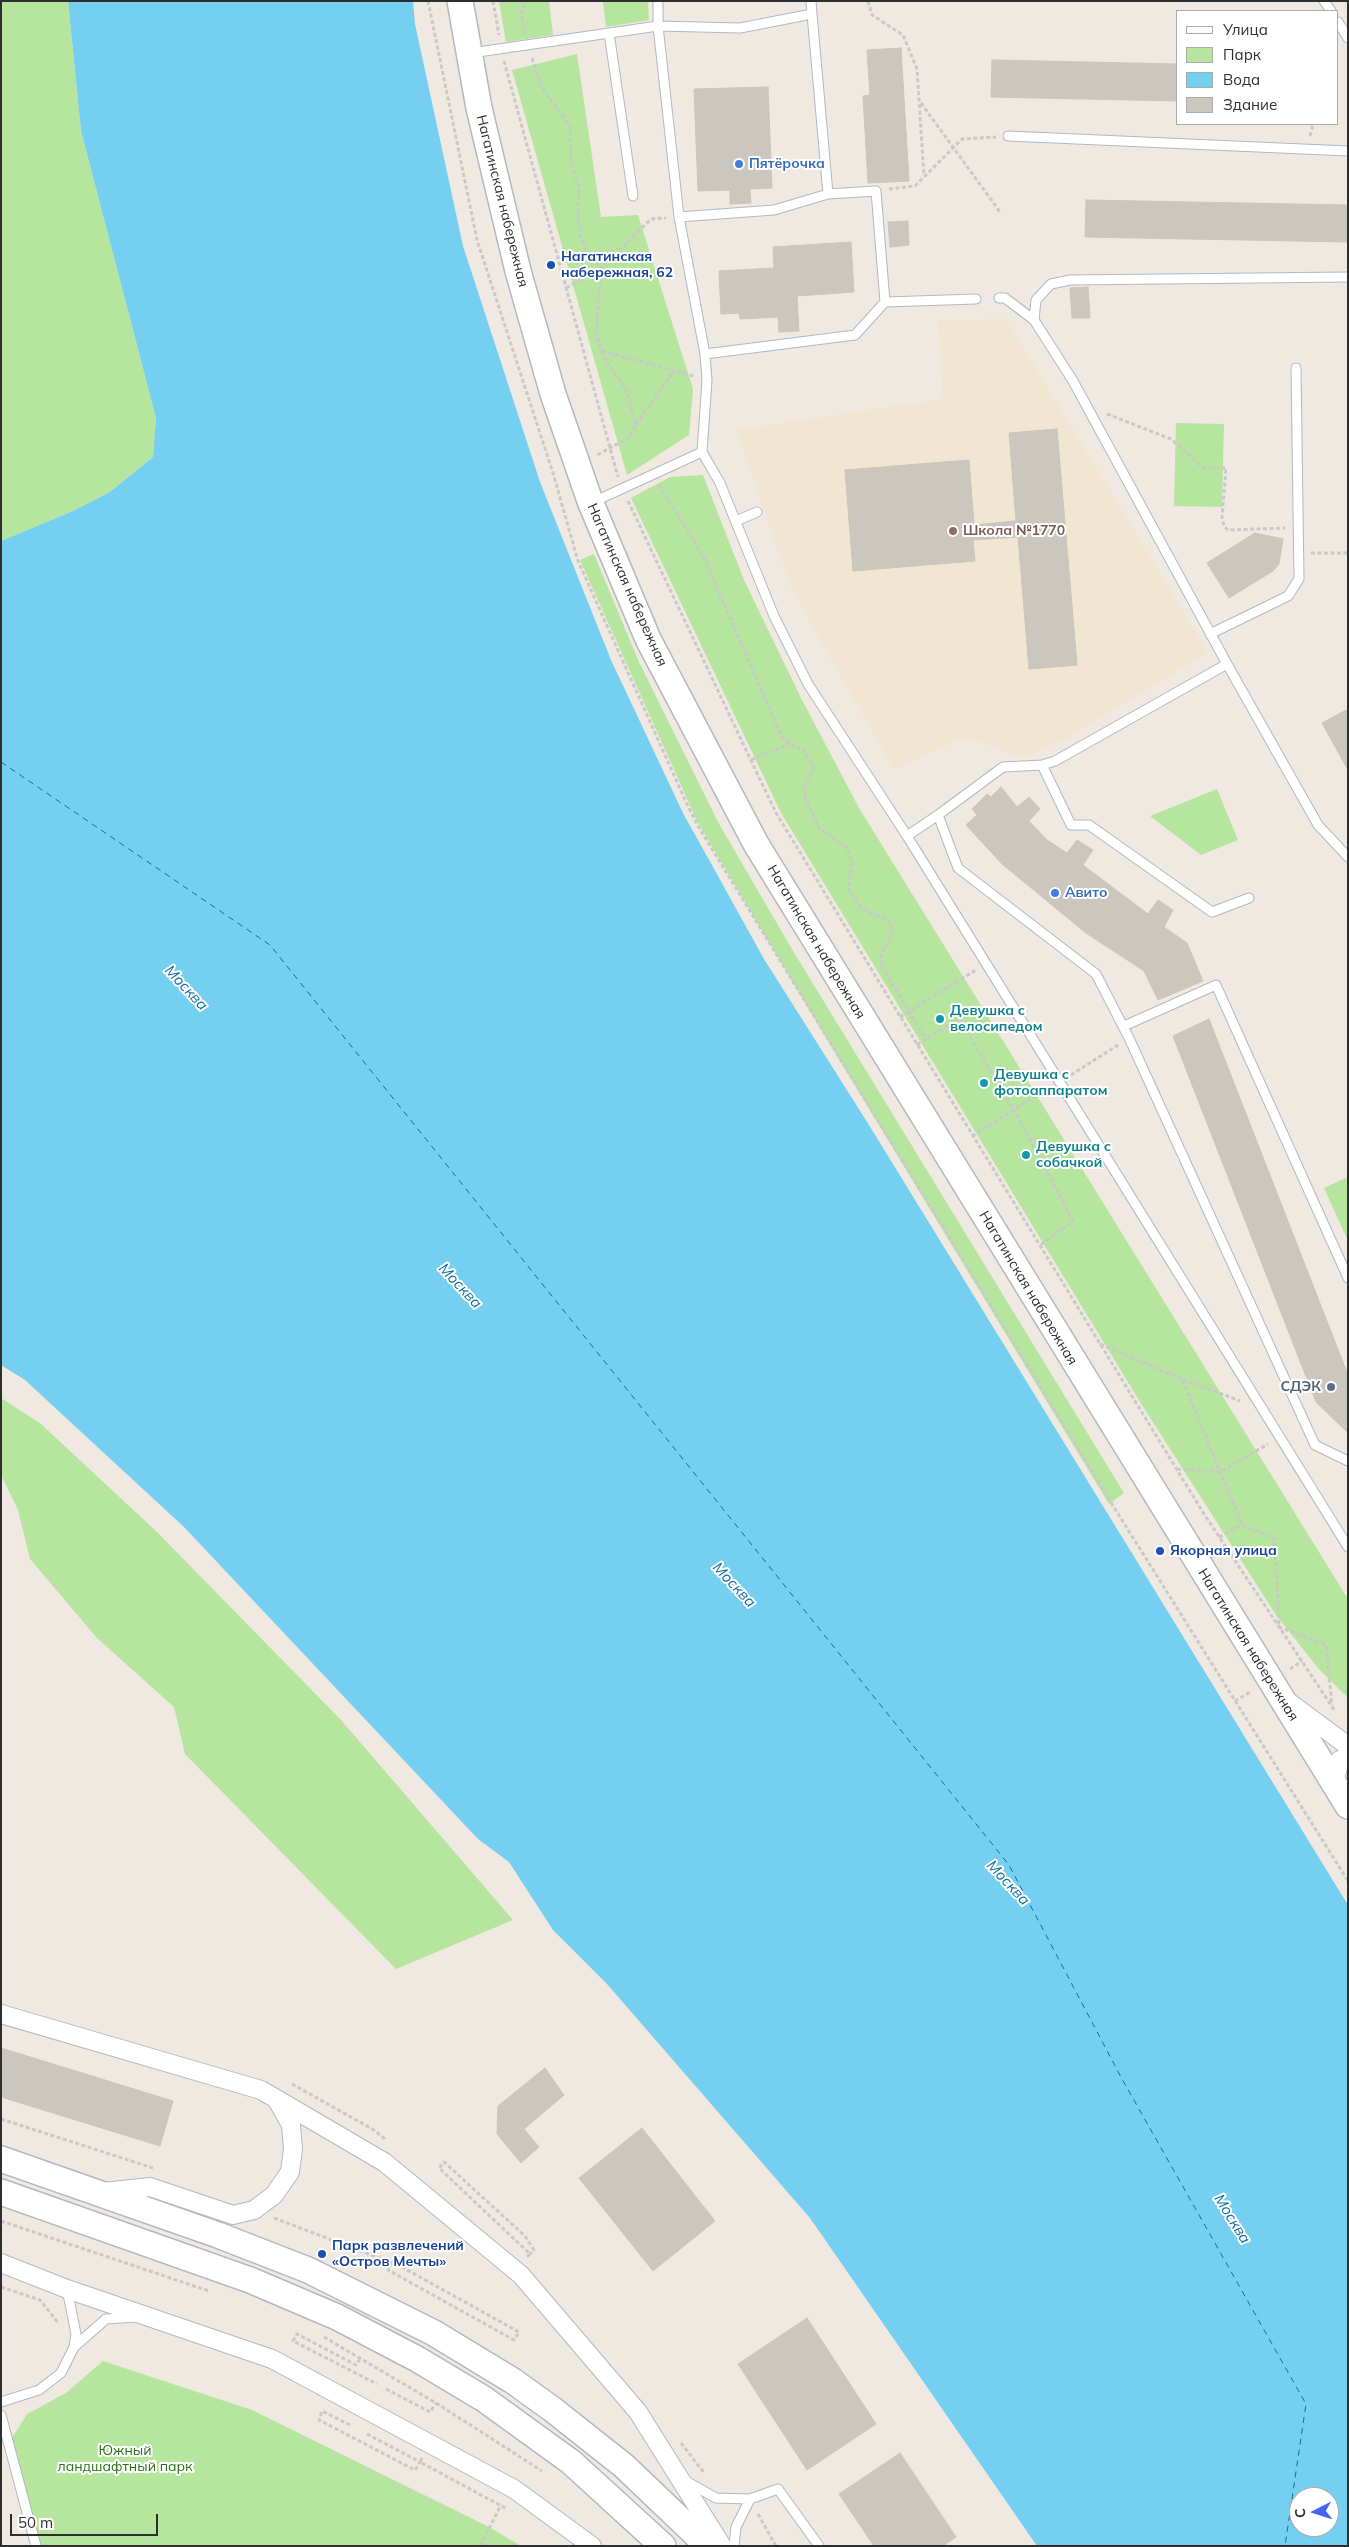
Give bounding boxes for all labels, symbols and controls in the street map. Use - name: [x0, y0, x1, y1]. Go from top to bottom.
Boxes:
- legend: [1176, 10, 1339, 125]
- text: Улица: [1223, 20, 1268, 39]
- text: Парк: [1223, 45, 1261, 64]
- text: Вода: [1223, 70, 1260, 89]
- text: Здание: [1223, 95, 1277, 114]
- street label: Нагатинская набережная: [472, 113, 532, 289]
- place label: Пятёрочка: [749, 156, 825, 172]
- marker: Пятёрочка: [733, 158, 745, 170]
- place label: Нагатинская набережная, 62: [561, 249, 673, 282]
- marker: Нагатинская набережная, 62: [545, 259, 557, 271]
- street label: Нагатинская набережная: [583, 501, 671, 669]
- place label: Школа №1770: [963, 523, 1065, 539]
- marker: Школа №1770: [947, 525, 959, 537]
- street label: Нагатинская набережная: [763, 862, 869, 1022]
- place label: Авито: [1065, 885, 1107, 901]
- marker: Авито: [1049, 887, 1061, 899]
- water label: Москва: [161, 962, 211, 1014]
- place label: Девушка с велосипедом: [950, 1003, 1042, 1036]
- marker: Девушка с велосипедом: [934, 1013, 946, 1025]
- place label: Девушка с фотоаппаратом: [994, 1067, 1107, 1100]
- marker: Девушка с фотоаппаратом: [978, 1077, 990, 1089]
- place label: Девушка с собачкой: [1036, 1139, 1111, 1172]
- marker: Девушка с собачкой: [1020, 1149, 1032, 1161]
- street label: Нагатинская набережная: [975, 1208, 1081, 1368]
- water label: Москва: [435, 1260, 485, 1312]
- place label: СДЭК: [1280, 1379, 1321, 1395]
- marker: СДЭК: [1325, 1381, 1337, 1393]
- place label: Якорная улица: [1170, 1543, 1277, 1559]
- marker: Якорная улица: [1154, 1545, 1166, 1557]
- water label: Москва: [709, 1559, 759, 1611]
- street label: Нагатинская набережная: [1194, 1566, 1302, 1724]
- water label: Москва: [983, 1857, 1033, 1909]
- water label: Москва: [1210, 2191, 1254, 2247]
- place label: Парк развлечений «Остров Мечты»: [332, 2238, 464, 2270]
- marker: Парк развлечений «Остров Мечты»: [316, 2248, 328, 2260]
- park label: Южный ландшафтный парк: [57, 2443, 193, 2476]
- north arrow: [1289, 2487, 1339, 2537]
- scale bar: [12, 2504, 160, 2536]
- text: С: [1291, 2508, 1309, 2519]
- text: 50 m: [18, 2513, 53, 2532]

